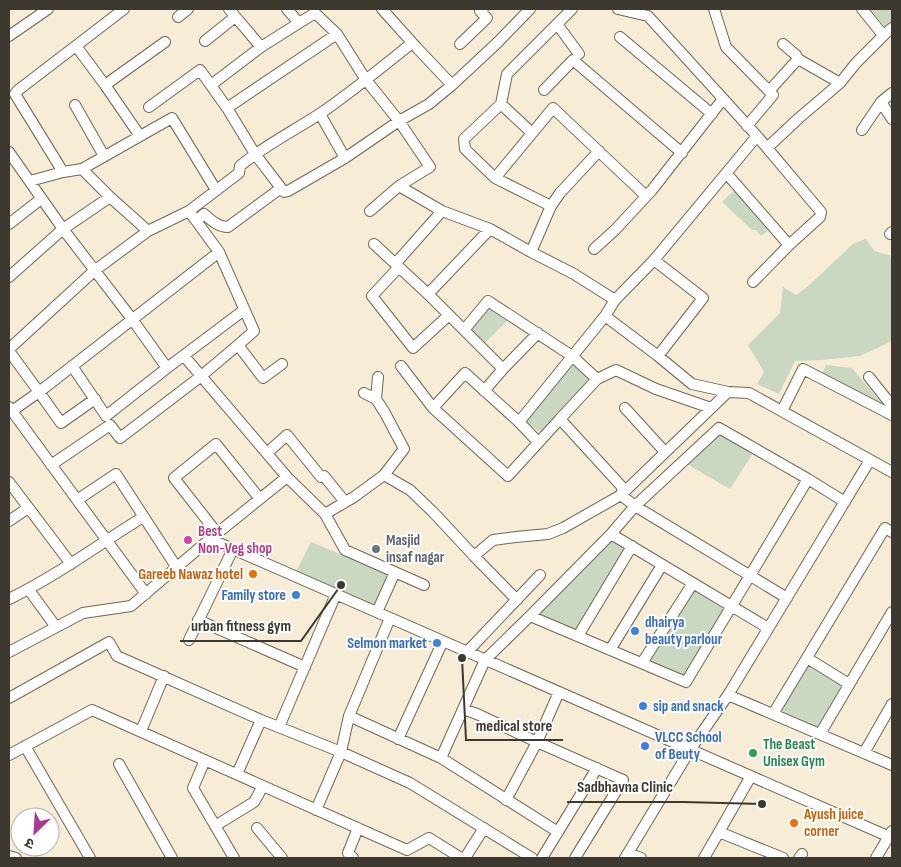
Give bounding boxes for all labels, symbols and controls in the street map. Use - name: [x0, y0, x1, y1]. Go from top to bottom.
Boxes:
- place label: Best Non-Veg shop: [198, 522, 272, 558]
- place label: Masjid insaf nagar: [386, 531, 445, 567]
- marker: Best Non-Veg shop: [182, 534, 194, 546]
- marker: Masjid insaf nagar: [370, 543, 382, 555]
- place label: Gareeb Nawaz hotel: [138, 565, 243, 584]
- marker: Gareeb Nawaz hotel: [247, 568, 259, 580]
- place label: Family store: [221, 586, 286, 605]
- marker: Family store: [290, 589, 302, 601]
- callout: urban fitness gym: [180, 610, 301, 641]
- place label: dhairya beauty parlour: [645, 613, 723, 649]
- text: urban fitness gym: [191, 617, 291, 636]
- marker: dhairya beauty parlour: [629, 625, 641, 637]
- place label: Selmon market: [347, 634, 427, 653]
- marker: Selmon market: [431, 637, 443, 649]
- place label: sip and snack: [653, 697, 724, 716]
- marker: sip and snack: [637, 700, 649, 712]
- callout: medical store: [466, 709, 563, 740]
- text: medical store: [476, 717, 552, 736]
- place label: VLCC School of Beuty: [655, 728, 722, 764]
- place label: The Beast Unisex Gym: [763, 735, 825, 771]
- marker: VLCC School of Beuty: [639, 740, 651, 752]
- marker: The Beast Unisex Gym: [747, 747, 759, 759]
- callout: Sadbhavna Clinic: [567, 771, 683, 802]
- text: Sadbhavna Clinic: [577, 778, 673, 797]
- place label: Ayush juice corner: [803, 805, 864, 841]
- north arrow: [10, 807, 60, 857]
- marker: Ayush juice corner: [788, 817, 800, 829]
- text: उ: [22, 834, 37, 853]

